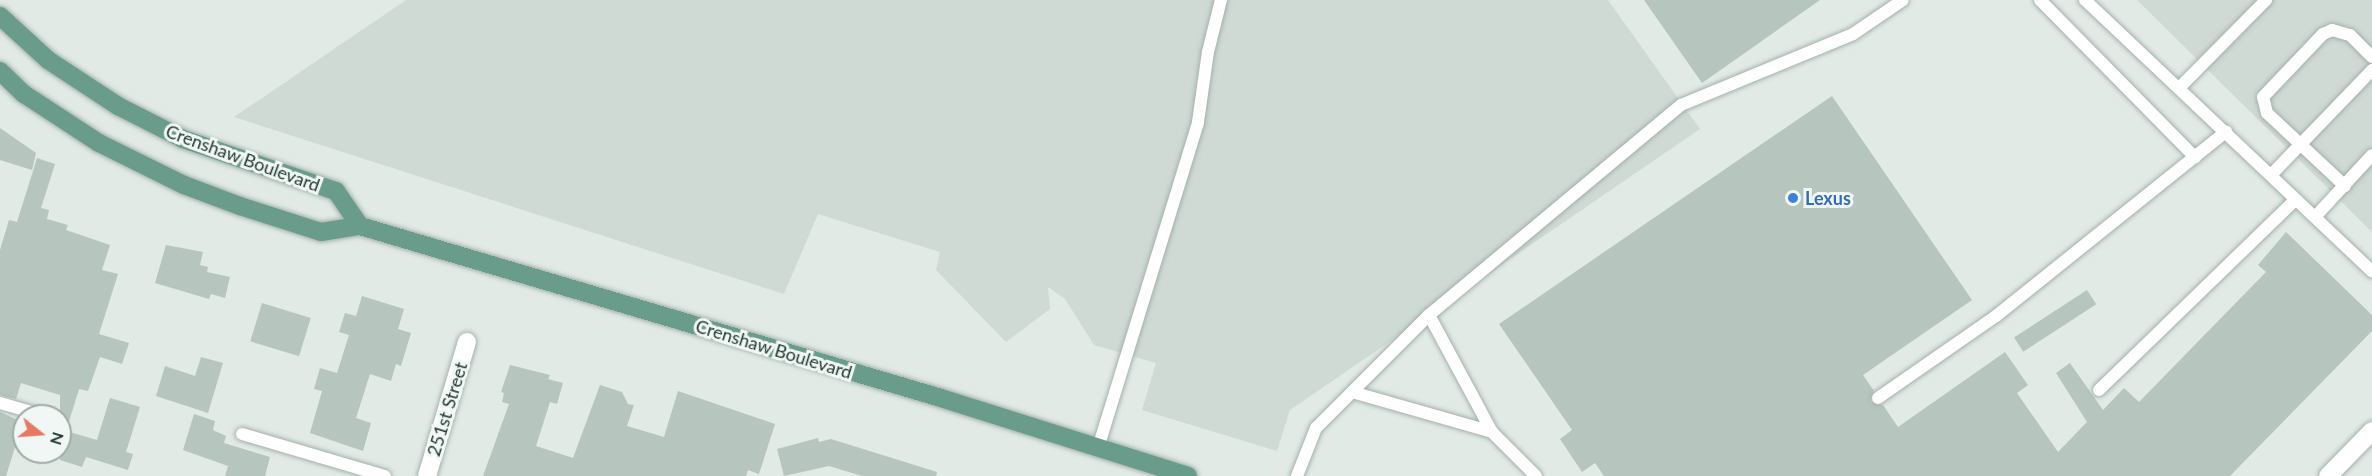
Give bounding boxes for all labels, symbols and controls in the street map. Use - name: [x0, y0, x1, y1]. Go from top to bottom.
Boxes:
- street label: Crenshaw Boulevard: [163, 120, 323, 196]
- place label: Lexus: [1805, 187, 1851, 209]
- marker: Lexus: [1786, 191, 1800, 205]
- street label: Crenshaw Boulevard: [693, 315, 855, 383]
- street label: 251st Street: [422, 359, 472, 459]
- north arrow: [12, 404, 72, 464]
- text: N: [47, 430, 69, 447]

